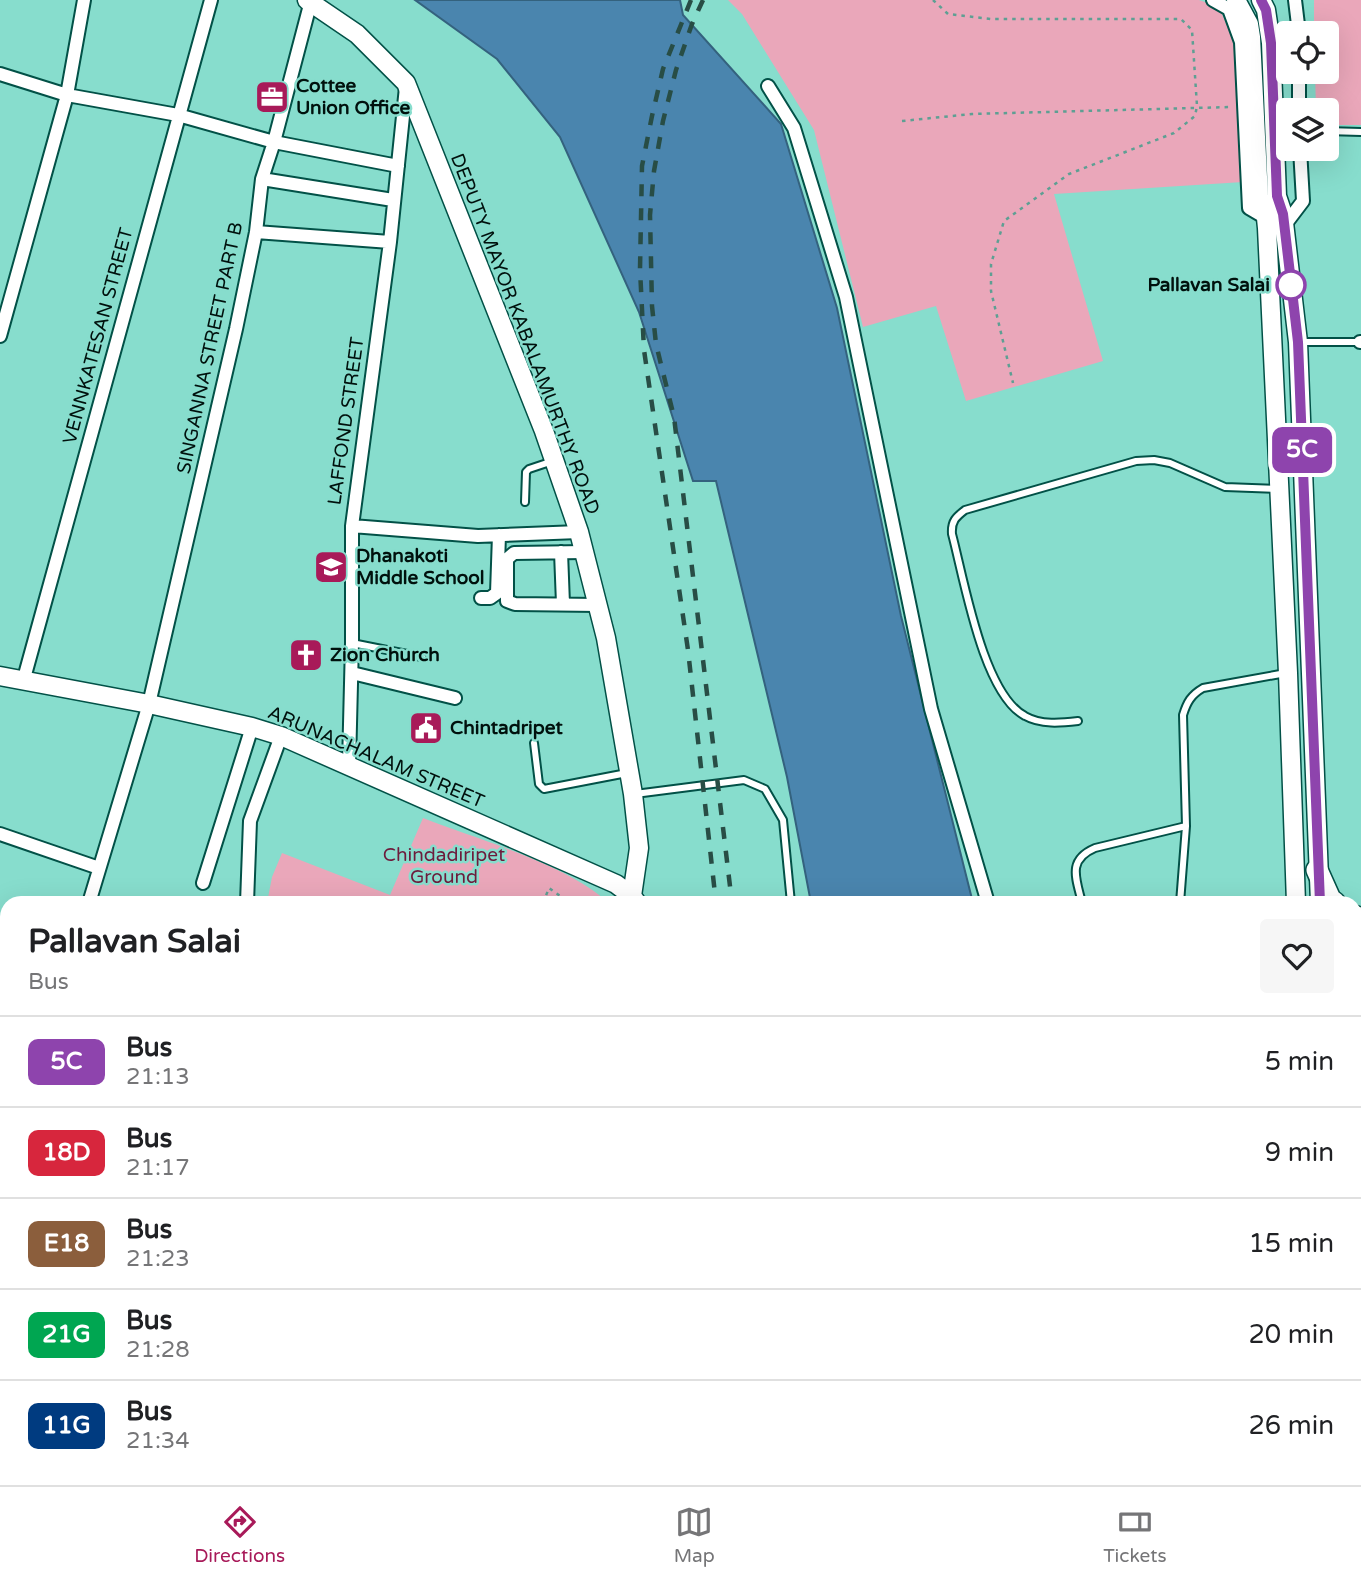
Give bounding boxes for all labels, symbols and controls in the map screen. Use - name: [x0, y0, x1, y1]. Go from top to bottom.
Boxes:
- map controls: [1276, 21, 1339, 161]
- button: locate: [1276, 21, 1339, 84]
- place label: Cottee Union Office: [296, 75, 410, 119]
- office icon: Cottee Union Office: [253, 78, 291, 116]
- button: layers: [1276, 98, 1339, 161]
- street label: DEPUTY MAYOR KABALAMURTHY ROAD: [446, 150, 604, 518]
- street label: SINGANNA STREET PART B: [173, 220, 247, 476]
- street label: VENNKATESAN STREET: [59, 225, 138, 446]
- marker: Pallavan Salai: [1276, 270, 1306, 300]
- place label: Pallavan Salai: [1147, 274, 1270, 296]
- street label: LAFFOND STREET: [323, 335, 369, 506]
- line badge: 5C: [1270, 427, 1334, 473]
- text: 5C: [1286, 435, 1318, 464]
- place label: Dhanakoti Middle School: [356, 545, 485, 589]
- school or university icon: Dhanakoti Middle School: [312, 548, 350, 586]
- church icon: Zion Church: [287, 636, 325, 674]
- place label: Zion Church: [330, 644, 440, 666]
- street label: ARUNACHALAM STREET: [264, 701, 488, 813]
- public building icon: Chintadripet: [407, 709, 445, 747]
- place label: Chintadripet: [450, 717, 564, 740]
- park label: Chindadiripet Ground: [383, 844, 505, 888]
- button: heart: [1260, 919, 1334, 993]
- text: Pallavan Salai: [28, 922, 241, 961]
- text: Bus: [28, 968, 69, 996]
- text: Bus: [126, 1032, 172, 1063]
- text: 5 min: [1265, 1046, 1334, 1077]
- text: 5C: [51, 1047, 82, 1076]
- text: 21:13: [126, 1063, 190, 1091]
- text: Bus: [126, 1123, 172, 1154]
- text: 9 min: [1265, 1137, 1334, 1168]
- text: 18D: [42, 1138, 91, 1167]
- text: 21:17: [126, 1154, 190, 1182]
- text: Bus: [126, 1214, 172, 1245]
- text: 15 min: [1248, 1228, 1334, 1259]
- text: E18: [44, 1229, 89, 1258]
- text: 21:23: [126, 1245, 190, 1273]
- text: Bus: [126, 1305, 172, 1336]
- text: 20 min: [1248, 1319, 1334, 1350]
- text: 21G: [42, 1320, 91, 1349]
- text: 21:28: [126, 1336, 190, 1364]
- text: Bus: [126, 1396, 172, 1427]
- text: 26 min: [1248, 1410, 1334, 1441]
- text: 11G: [42, 1411, 91, 1440]
- text: 21:34: [126, 1427, 190, 1455]
- tab: Directions: [194, 1503, 285, 1567]
- tab: Map: [674, 1503, 715, 1567]
- tab: Tickets: [1103, 1503, 1167, 1567]

